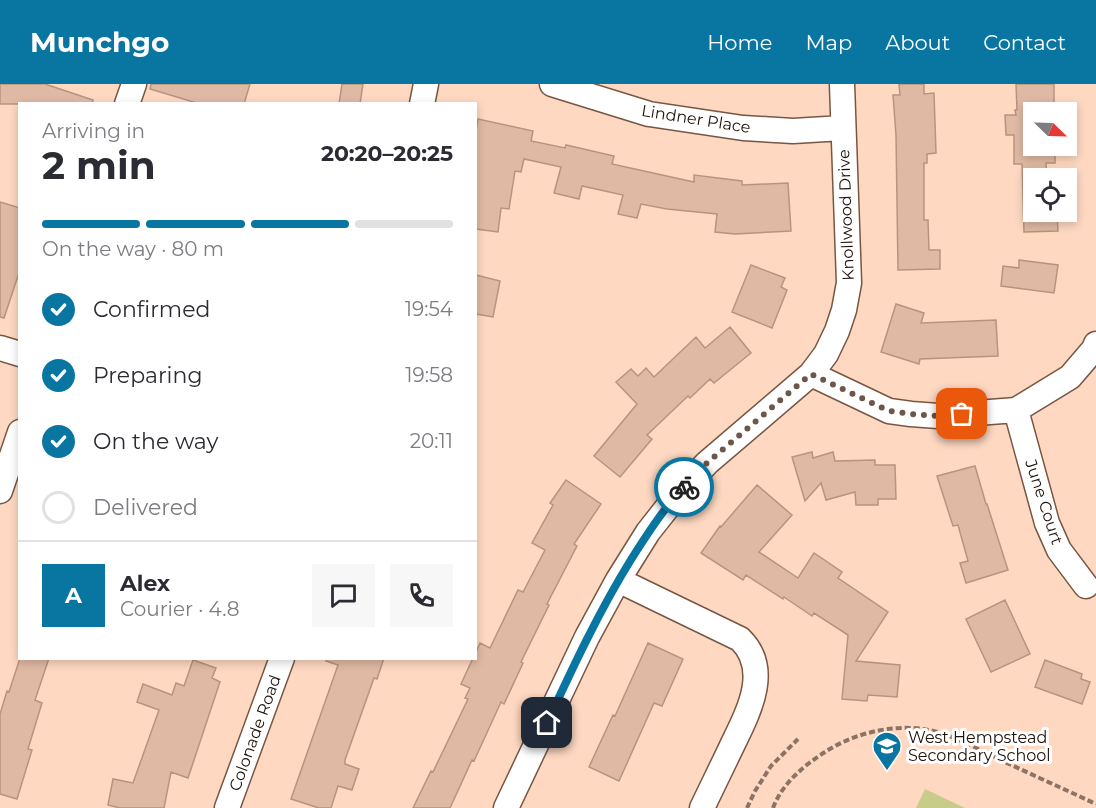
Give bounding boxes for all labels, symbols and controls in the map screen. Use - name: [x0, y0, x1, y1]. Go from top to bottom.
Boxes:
- text: Munchgo: [30, 25, 169, 59]
- text: Home: [707, 30, 772, 55]
- text: Map: [805, 30, 852, 55]
- text: About: [885, 30, 950, 55]
- text: Contact: [983, 30, 1066, 55]
- street label: Lindner Place: [640, 101, 752, 137]
- north arrow: [1023, 102, 1077, 156]
- map controls: [1023, 102, 1077, 222]
- text: Arriving in: [42, 119, 145, 143]
- text: 20:20–20:25: [321, 140, 453, 167]
- text: 2 min: [42, 141, 156, 189]
- street label: Knollwood Drive: [834, 149, 858, 281]
- button: locate: [1023, 168, 1077, 222]
- text: On the way · 80 m: [42, 237, 224, 261]
- icon: check: [42, 293, 75, 326]
- text: Confirmed: [93, 296, 210, 323]
- text: 19:54: [405, 297, 453, 321]
- icon: check: [42, 359, 75, 392]
- text: Preparing: [93, 362, 202, 389]
- text: 19:58: [405, 363, 453, 387]
- pin: [936, 388, 987, 439]
- icon: bag: [945, 397, 978, 430]
- icon: check: [42, 425, 75, 458]
- text: On the way: [93, 428, 218, 455]
- text: 20:11: [410, 429, 453, 453]
- street label: June Court: [1021, 456, 1067, 547]
- courier: [654, 457, 714, 517]
- icon: bike: [668, 471, 701, 504]
- text: Delivered: [93, 494, 198, 521]
- button: chat: [312, 564, 375, 627]
- button: phone: [390, 564, 453, 627]
- text: Alex: [120, 570, 170, 597]
- text: A: [65, 582, 82, 609]
- text: Courier · 4.8: [120, 597, 239, 621]
- street label: Colonade Road: [225, 672, 285, 794]
- pin: [521, 697, 572, 748]
- icon: home: [530, 706, 563, 739]
- place label: West Hempstead Secondary School: [908, 728, 1051, 765]
- school or university icon: West Hempstead Secondary School: [871, 730, 903, 772]

